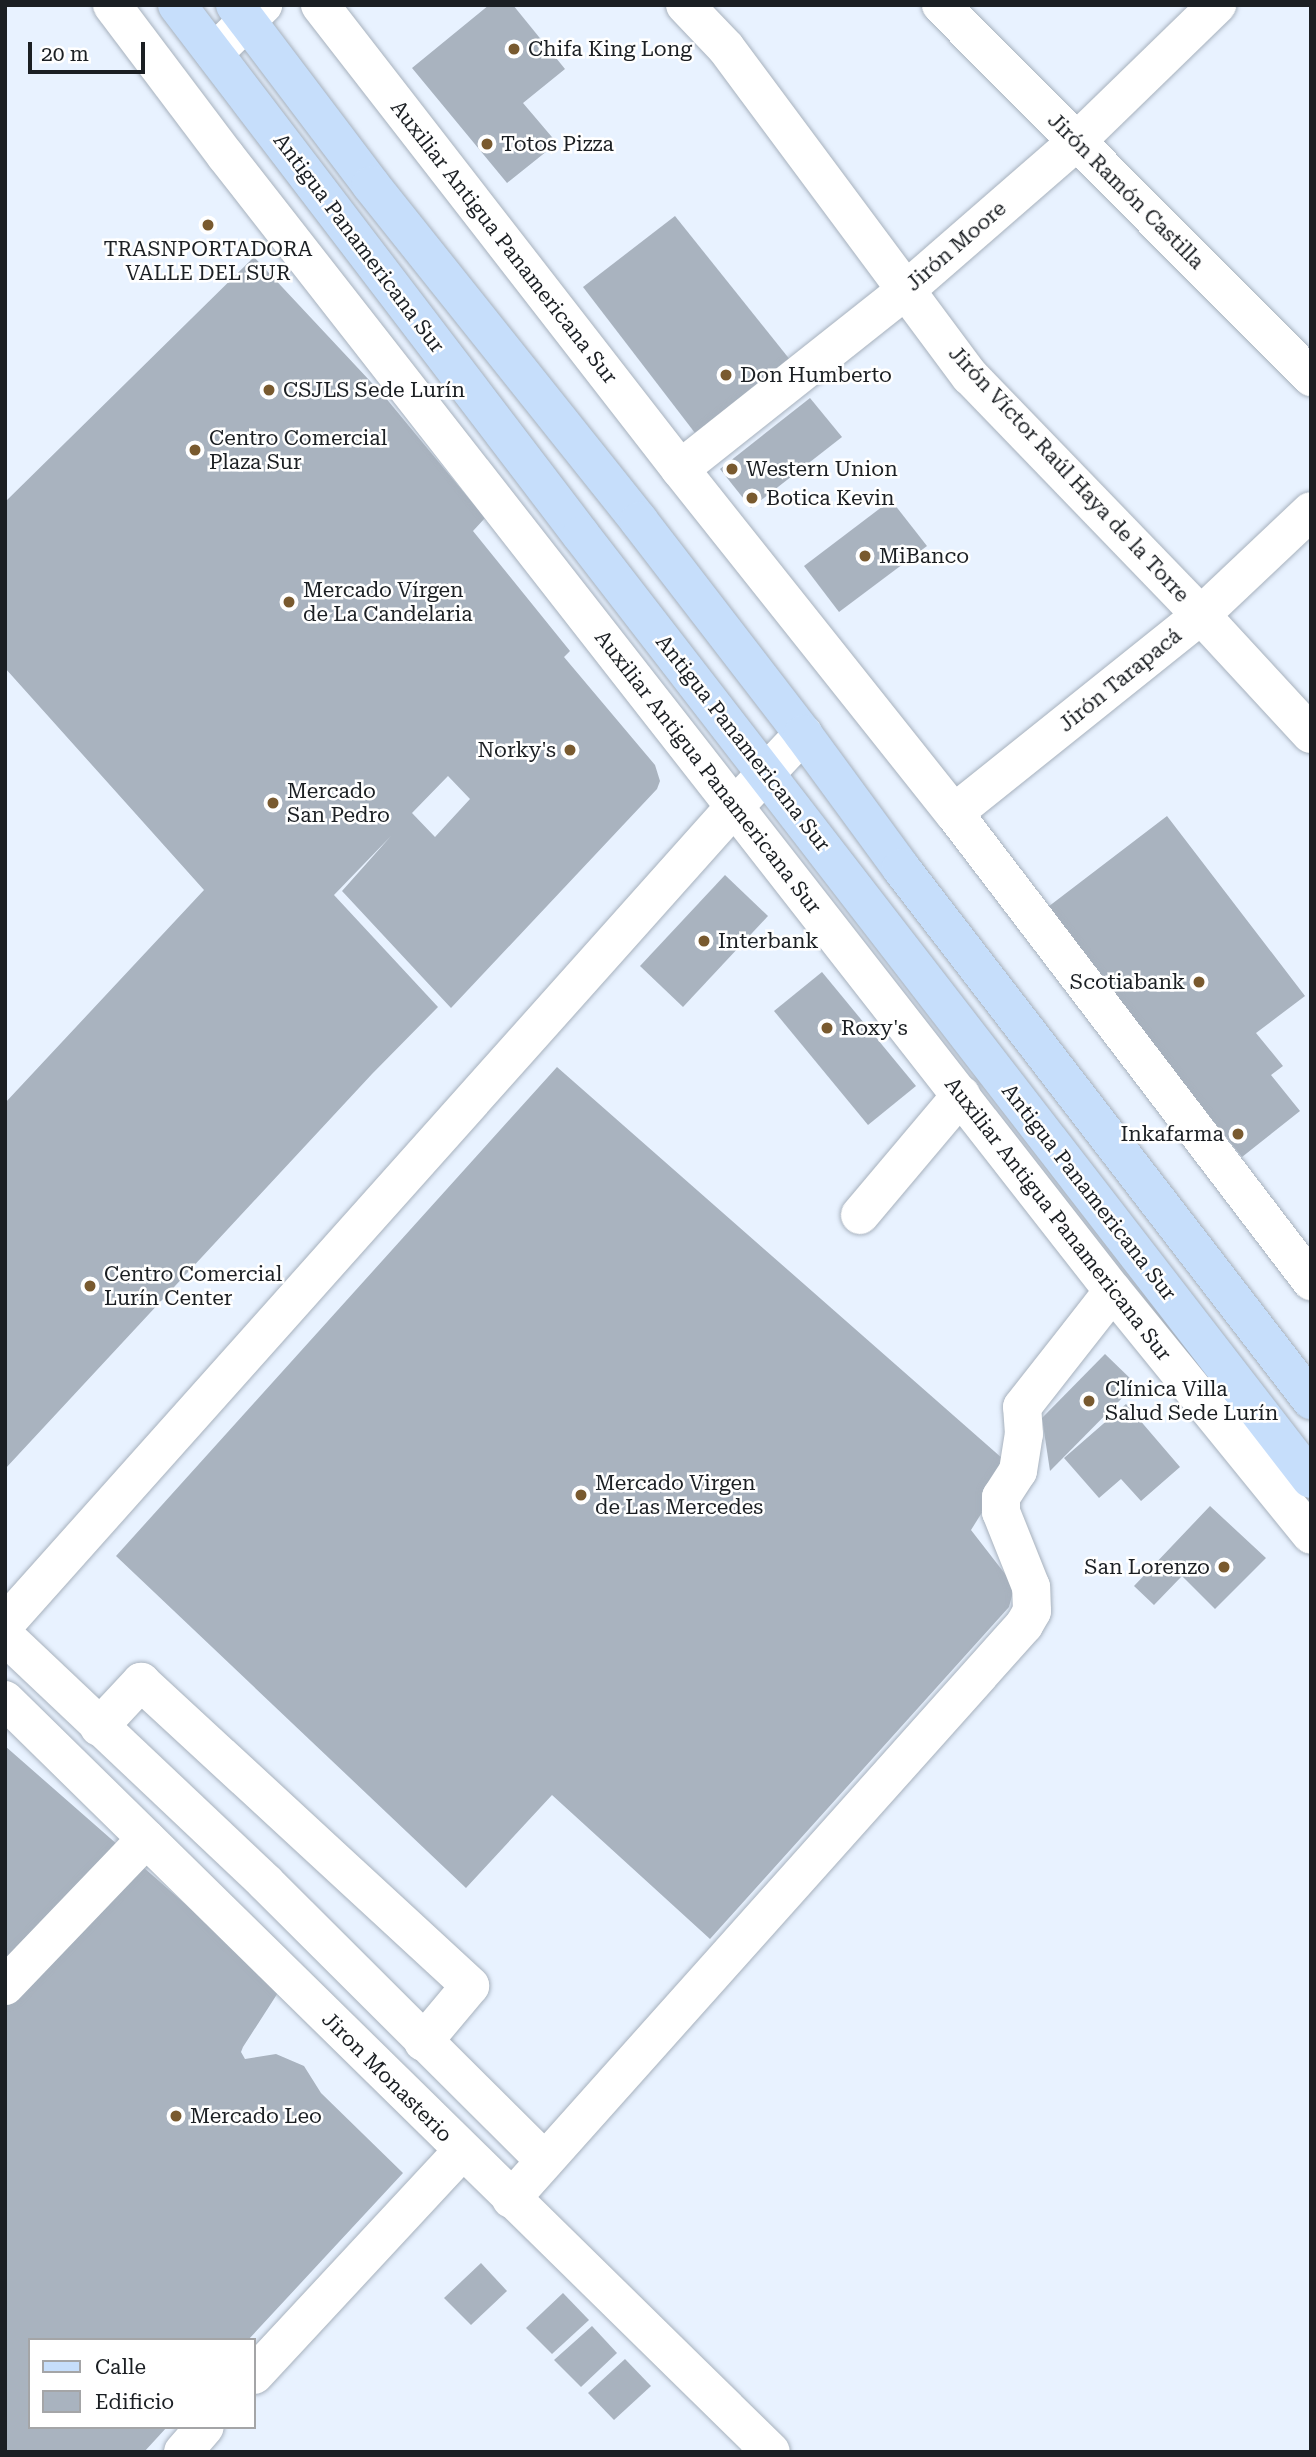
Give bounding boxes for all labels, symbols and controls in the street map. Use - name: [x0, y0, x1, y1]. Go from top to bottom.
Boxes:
- scale bar: [32, 28, 149, 72]
- place label: Chifa King Long: [528, 36, 692, 62]
- marker: Chifa King Long: [506, 41, 522, 57]
- text: 20 m: [41, 42, 89, 66]
- street label: Auxiliar Antigua Panamericana Sur: [385, 95, 623, 389]
- street label: Jirón Ramón Castilla: [1043, 108, 1209, 274]
- street label: Antigua Panamericana Sur: [268, 128, 450, 358]
- place label: Totos Pizza: [501, 131, 614, 157]
- marker: Totos Pizza: [479, 136, 495, 152]
- street label: Jirón Moore: [901, 196, 1011, 296]
- marker: TRASNPORTADORA VALLE DEL SUR: [200, 217, 216, 233]
- place label: TRASNPORTADORA VALLE DEL SUR: [103, 236, 313, 286]
- street label: Jirón Víctor Raúl Haya de la Torre: [943, 341, 1195, 607]
- place label: Don Humberto: [740, 362, 892, 388]
- marker: Don Humberto: [718, 367, 734, 383]
- place label: CSJLS Sede Lurín: [283, 377, 465, 403]
- marker: CSJLS Sede Lurín: [261, 382, 277, 398]
- place label: Centro Comercial Plaza Sur: [209, 425, 387, 475]
- marker: Centro Comercial Plaza Sur: [187, 442, 203, 458]
- place label: Western Union: [746, 456, 898, 482]
- marker: Western Union: [724, 461, 740, 477]
- place label: Botica Kevin: [766, 485, 895, 511]
- marker: Botica Kevin: [744, 490, 760, 506]
- place label: MiBanco: [879, 543, 969, 569]
- marker: MiBanco: [857, 548, 873, 564]
- place label: Mercado Vírgen de La Candelaria: [303, 577, 473, 627]
- marker: Mercado Vírgen de La Candelaria: [281, 594, 297, 610]
- street label: Jirón Tarapacá: [1054, 623, 1186, 737]
- street label: Auxiliar Antigua Panamericana Sur: [589, 625, 827, 919]
- street label: Antigua Panamericana Sur: [651, 630, 835, 856]
- place label: Norky's: [478, 737, 556, 763]
- marker: Norky's: [562, 742, 578, 758]
- place label: Mercado San Pedro: [287, 778, 390, 828]
- marker: Mercado San Pedro: [265, 795, 281, 811]
- place label: Interbank: [718, 928, 818, 954]
- marker: Interbank: [696, 933, 712, 949]
- place label: Scotiabank: [1070, 969, 1185, 995]
- marker: Scotiabank: [1191, 974, 1207, 990]
- place label: Roxy's: [841, 1015, 908, 1041]
- marker: Roxy's: [819, 1020, 835, 1036]
- street label: Auxiliar Antigua Panamericana Sur: [939, 1072, 1177, 1366]
- street label: Antigua Panamericana Sur: [997, 1079, 1181, 1305]
- place label: Inkafarma: [1120, 1121, 1224, 1147]
- marker: Inkafarma: [1230, 1126, 1246, 1142]
- place label: Centro Comercial Lurín Center: [104, 1261, 282, 1311]
- marker: Centro Comercial Lurín Center: [82, 1278, 98, 1294]
- place label: Clínica Villa Salud Sede Lurín: [1105, 1376, 1278, 1426]
- marker: Clínica Villa Salud Sede Lurín: [1079, 1391, 1099, 1411]
- place label: Mercado Virgen de Las Mercedes: [595, 1470, 763, 1520]
- marker: Mercado Virgen de Las Mercedes: [573, 1487, 589, 1503]
- place label: San Lorenzo: [1084, 1554, 1210, 1580]
- marker: San Lorenzo: [1216, 1559, 1232, 1575]
- street label: Jiron Monasterio: [317, 2007, 457, 2147]
- place label: Mercado Leo: [190, 2103, 322, 2129]
- marker: Mercado Leo: [168, 2108, 184, 2124]
- legend: [28, 2338, 256, 2429]
- text: Calle: [95, 2355, 146, 2379]
- text: Edificio: [95, 2390, 174, 2414]

